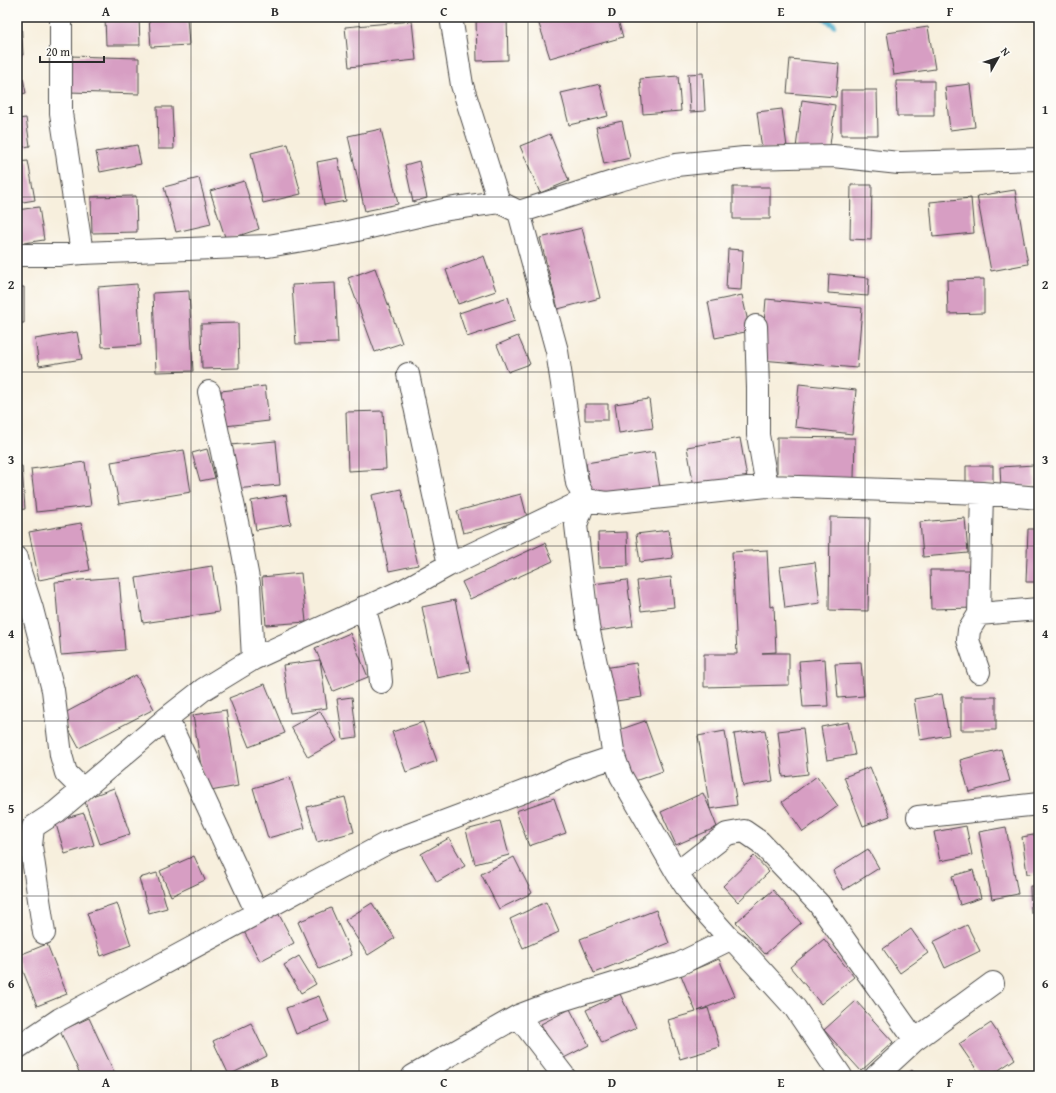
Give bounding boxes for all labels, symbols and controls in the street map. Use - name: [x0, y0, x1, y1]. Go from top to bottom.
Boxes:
- text: A: [102, 2, 111, 21]
- text: B: [271, 2, 279, 21]
- text: C: [440, 2, 448, 21]
- text: D: [608, 2, 616, 21]
- text: E: [778, 2, 785, 21]
- text: F: [947, 2, 954, 21]
- scale bar: [40, 38, 104, 64]
- north arrow: [978, 38, 1018, 78]
- text: 20 m: [46, 43, 70, 60]
- text: N: [997, 44, 1015, 60]
- text: 1: [8, 100, 14, 119]
- text: 1: [1042, 100, 1048, 119]
- text: 2: [8, 275, 15, 294]
- text: 2: [1042, 275, 1049, 294]
- text: 3: [8, 450, 14, 469]
- text: 3: [1042, 450, 1048, 469]
- text: 4: [8, 624, 15, 643]
- text: 4: [1042, 624, 1049, 643]
- text: 5: [8, 799, 15, 818]
- text: 5: [1042, 799, 1049, 818]
- text: 6: [8, 974, 15, 993]
- text: 6: [1042, 974, 1049, 993]
- text: A: [102, 1073, 111, 1092]
- text: B: [271, 1073, 279, 1092]
- text: C: [440, 1073, 448, 1092]
- text: D: [608, 1073, 616, 1092]
- text: E: [778, 1073, 785, 1092]
- text: F: [947, 1073, 954, 1092]

